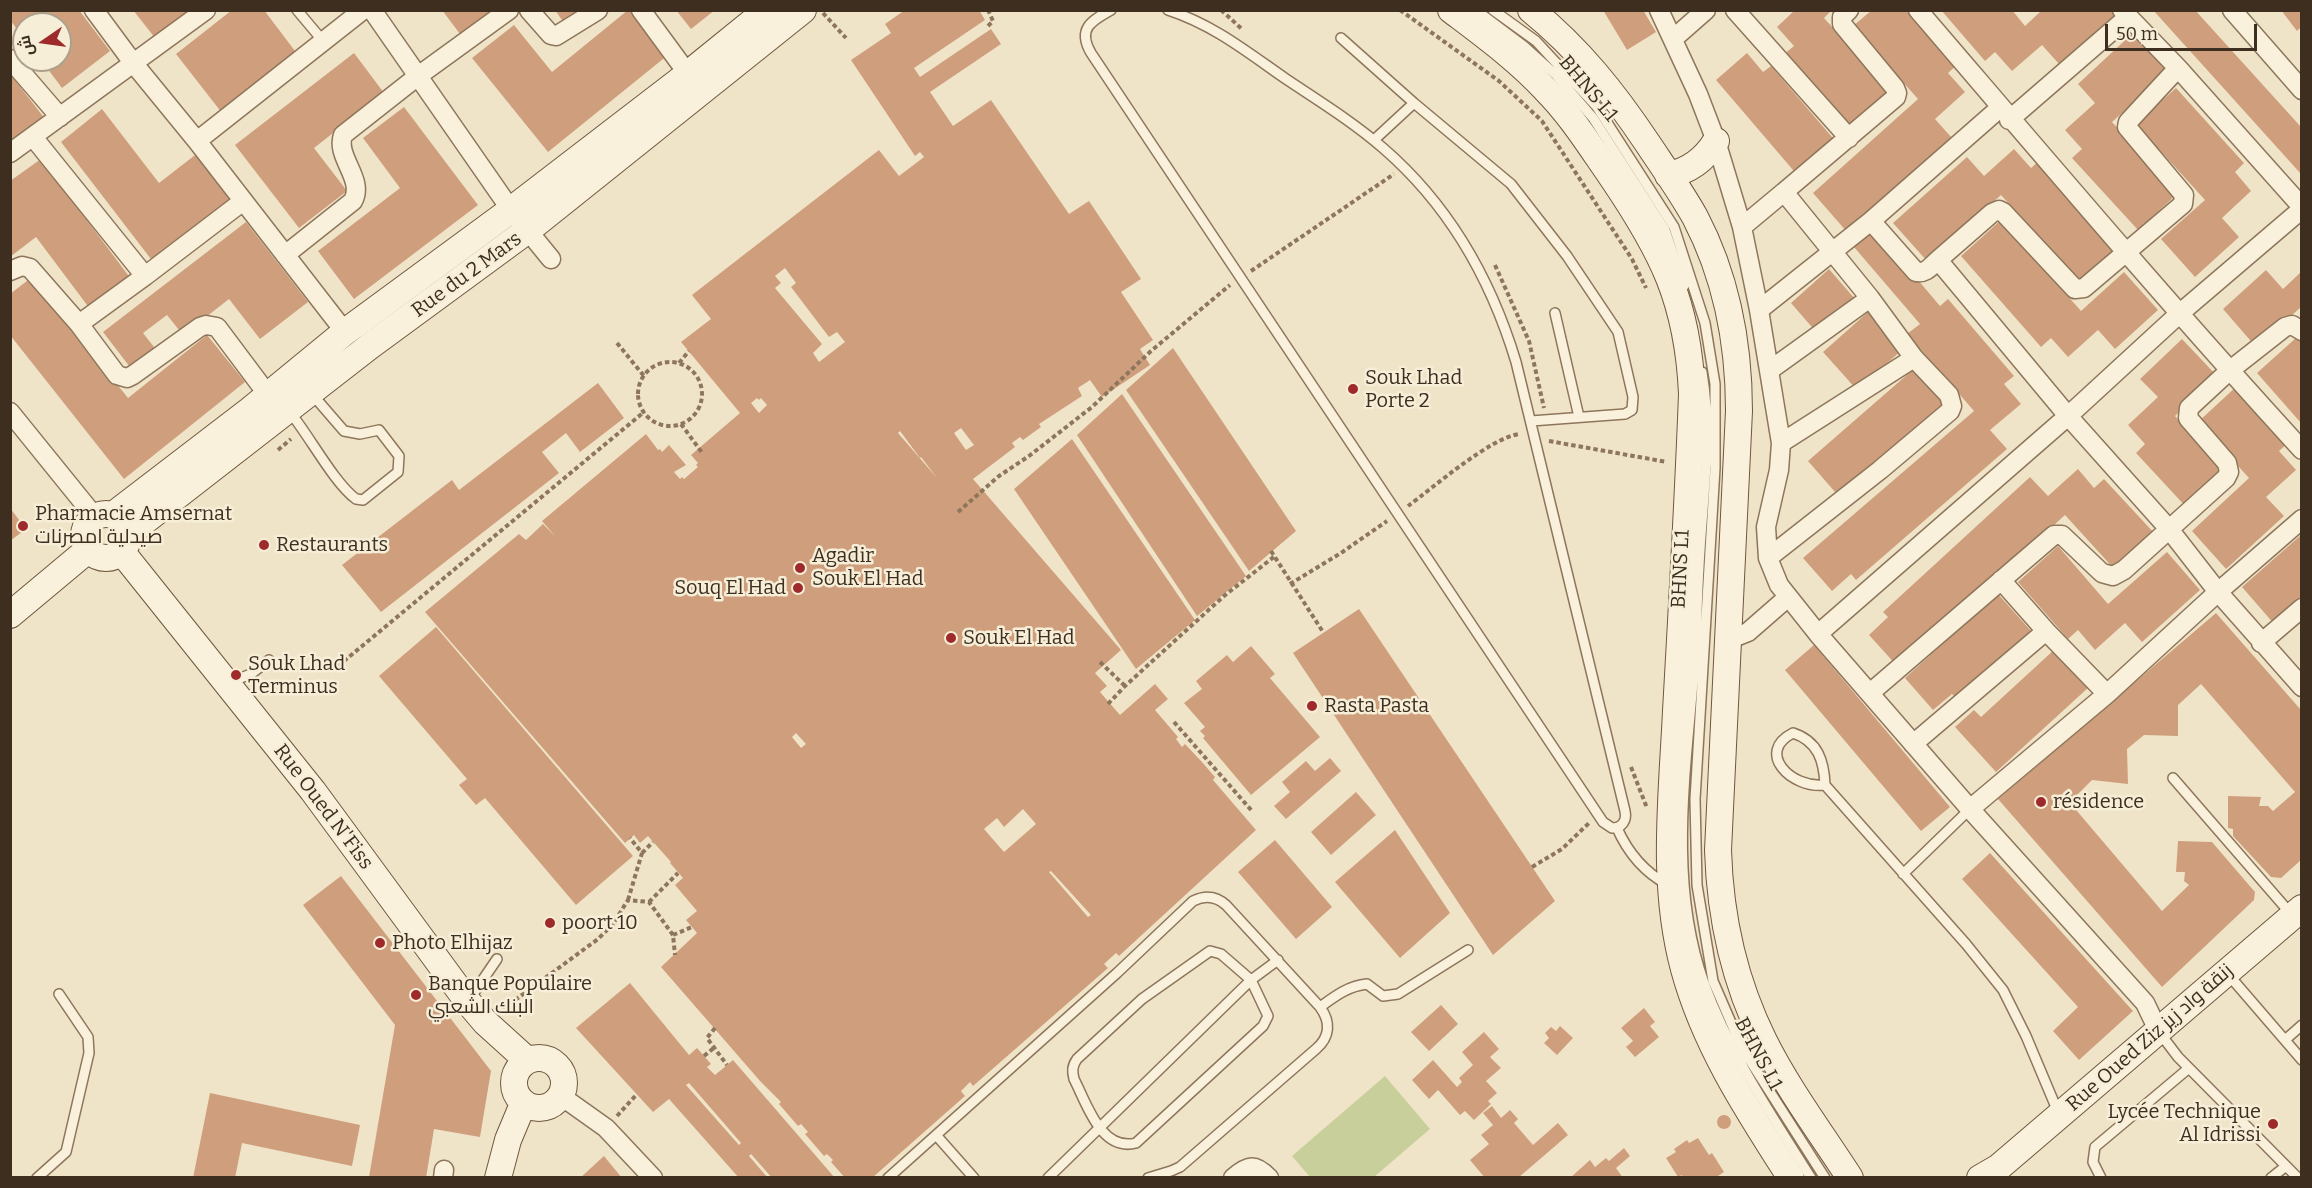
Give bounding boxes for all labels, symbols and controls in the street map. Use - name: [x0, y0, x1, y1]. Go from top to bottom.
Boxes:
- north arrow: [12, 12, 72, 72]
- scale bar: [2108, 12, 2260, 50]
- text: 50 m: [2116, 23, 2158, 45]
- text: ش: [14, 34, 37, 58]
- street label: BHNS L1: [1553, 51, 1623, 127]
- street label: Rue du 2 Mars: [407, 227, 527, 323]
- place label: Souk Lhad Porte 2: [1365, 366, 1462, 413]
- marker: Souk Lhad Porte 2: [1346, 382, 1360, 396]
- place label: Pharmacie Amsernat صيدلية امصرنات: [35, 502, 232, 549]
- marker: Pharmacie Amsernat صيدلية امصرنات: [16, 519, 30, 533]
- street label: BHNS L1: [1667, 529, 1695, 609]
- place label: Restaurants: [276, 533, 388, 557]
- marker: Restaurants: [257, 538, 271, 552]
- place label: Agadir Souk El Had: [812, 544, 924, 591]
- marker: Agadir Souk El Had: [793, 561, 807, 575]
- place label: Souq El Had: [674, 576, 786, 600]
- marker: Souq El Had: [791, 581, 805, 595]
- place label: Souk El Had: [963, 626, 1075, 650]
- marker: Souk El Had: [944, 631, 958, 645]
- place label: Souk Lhad Terminus: [248, 652, 345, 699]
- marker: Souk Lhad Terminus: [229, 668, 243, 682]
- place label: Rasta Pasta: [1324, 694, 1429, 718]
- marker: Rasta Pasta: [1305, 699, 1319, 713]
- street label: Rue Oued N'Fiss: [268, 740, 378, 874]
- place label: résidence: [2053, 790, 2144, 814]
- marker: résidence: [2034, 795, 2048, 809]
- place label: poort 10: [562, 911, 638, 935]
- marker: poort 10: [543, 916, 557, 930]
- place label: Photo Elhijaz: [392, 931, 513, 955]
- marker: Photo Elhijaz: [373, 936, 387, 950]
- street label: Rue Oued Ziz زنقة واد زيز: [2062, 959, 2238, 1117]
- place label: Banque Populaire البنك الشعبي: [428, 972, 592, 1019]
- marker: Banque Populaire البنك الشعبي: [409, 988, 423, 1002]
- street label: BHNS L1: [1729, 1014, 1787, 1094]
- place label: Lycée Technique Al Idrissi: [2107, 1100, 2261, 1147]
- marker: Lycée Technique Al Idrissi: [2266, 1117, 2280, 1131]

